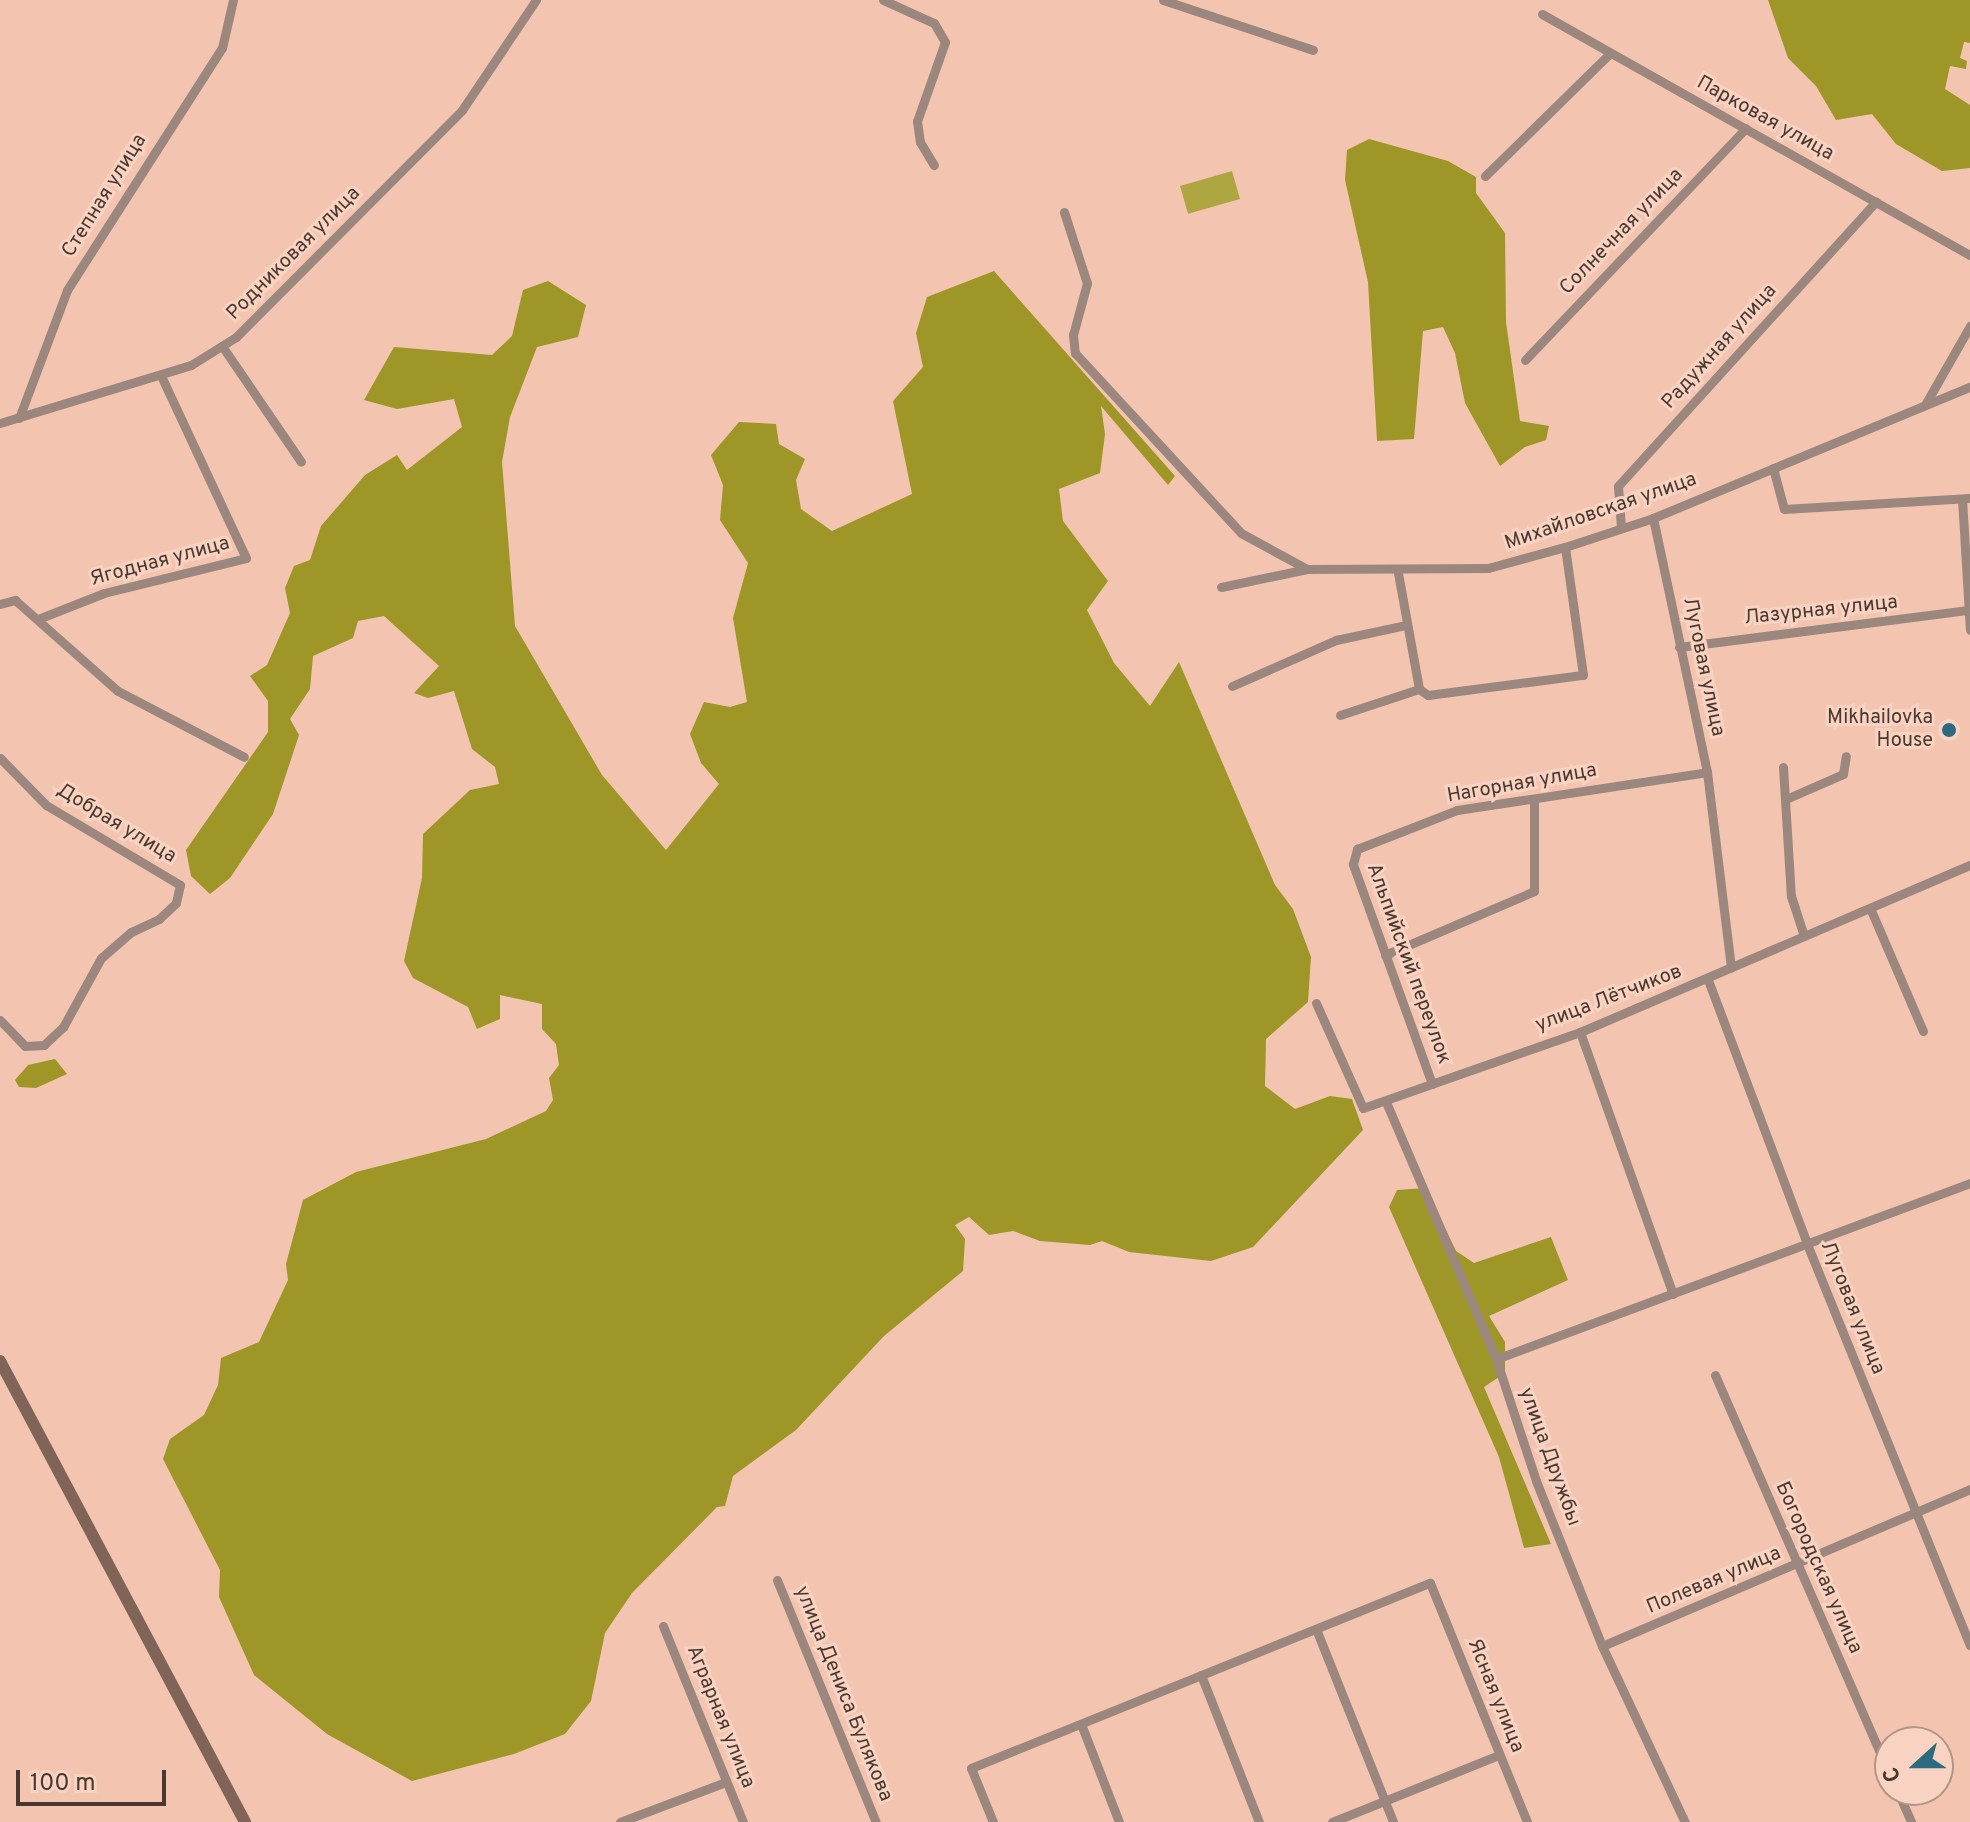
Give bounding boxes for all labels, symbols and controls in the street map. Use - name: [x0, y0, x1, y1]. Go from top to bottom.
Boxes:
- street label: Парковая улица: [1692, 71, 1838, 167]
- street label: Степная улица: [58, 130, 152, 262]
- street label: Солнечная улица: [1555, 164, 1689, 300]
- street label: Родниковая улица: [222, 182, 366, 326]
- street label: Радужная улица: [1658, 280, 1782, 414]
- street label: Михайловская улица: [1502, 468, 1700, 556]
- street label: Ягодная улица: [88, 532, 232, 592]
- street label: Лазурная улица: [1743, 591, 1899, 631]
- street label: Луговая улица: [1677, 595, 1729, 739]
- place label: Mikhailovka House: [1827, 706, 1933, 753]
- marker: Mikhailovka House: [1940, 721, 1958, 739]
- street label: Нагорная улица: [1445, 759, 1599, 809]
- street label: Добрая улица: [52, 779, 180, 869]
- street label: Альпийский переулок: [1360, 860, 1456, 1068]
- street label: улица Лётчиков: [1532, 960, 1686, 1038]
- street label: Луговая улица: [1814, 1238, 1890, 1378]
- street label: улица Дружбы: [1513, 1385, 1585, 1529]
- street label: Богородская улица: [1769, 1478, 1867, 1658]
- street label: Полевая улица: [1643, 1542, 1785, 1620]
- street label: улица Дениса Булякова: [789, 1583, 897, 1805]
- street label: Ясная улица: [1461, 1636, 1529, 1756]
- street label: Аграрная улица: [680, 1642, 760, 1792]
- north arrow: [1874, 1726, 1954, 1806]
- scale bar: [20, 1754, 170, 1804]
- text: С: [1878, 1763, 1908, 1785]
- text: 100 m: [30, 1769, 96, 1799]

